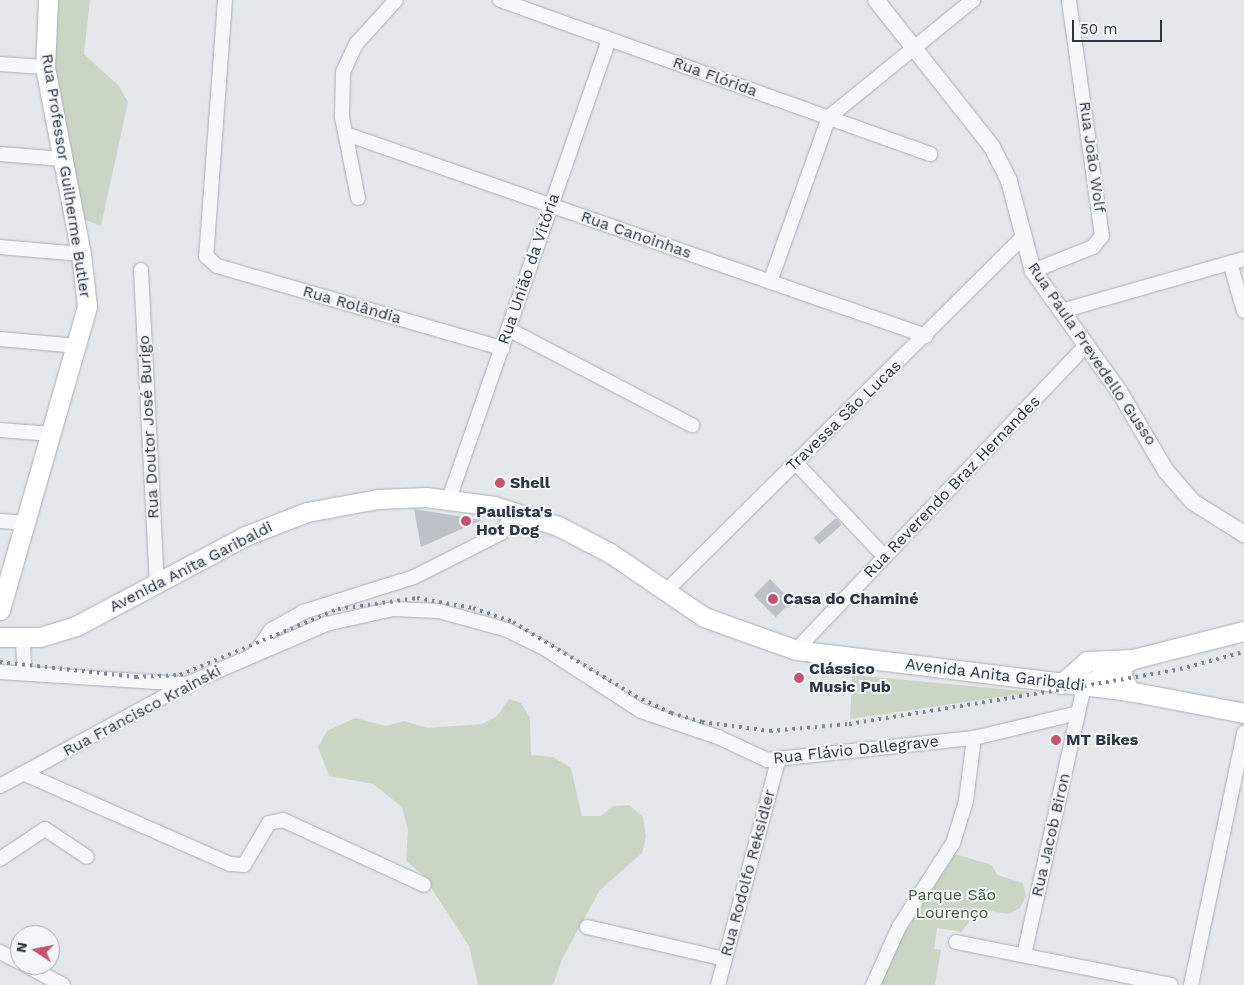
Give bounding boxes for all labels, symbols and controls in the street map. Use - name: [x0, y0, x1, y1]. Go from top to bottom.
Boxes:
- scale bar: [1074, 10, 1164, 42]
- text: 50 m: [1080, 20, 1117, 38]
- street label: Rua Professor Guilherme Butler: [37, 52, 95, 300]
- street label: Rua Flórida: [670, 53, 760, 101]
- street label: Rua João Wolf: [1075, 100, 1109, 214]
- street label: Rua União da Vitória: [494, 190, 564, 348]
- street label: Rua Canoinhas: [578, 207, 694, 263]
- street label: Rua Paula Prevedello Gusso: [1023, 258, 1161, 450]
- street label: Rua Rolândia: [300, 282, 404, 328]
- street label: Rua Doutor José Burigo: [135, 334, 163, 520]
- street label: Travessa São Lucas: [782, 356, 906, 476]
- street label: Rua Reverendo Braz Hernandes: [860, 392, 1044, 582]
- place label: Shell: [510, 473, 550, 493]
- marker: Shell: [494, 477, 506, 489]
- place label: Paulista's Hot Dog: [476, 502, 552, 540]
- marker: Paulista's Hot Dog: [460, 515, 472, 527]
- street label: Avenida Anita Garibaldi: [106, 517, 276, 617]
- place label: Casa do Chaminé: [783, 589, 919, 609]
- marker: Casa do Chaminé: [767, 593, 779, 605]
- street label: Avenida Anita Garibaldi: [904, 654, 1086, 696]
- place label: Clássico Music Pub: [809, 659, 891, 697]
- street label: Rua Francisco Krainski: [60, 661, 224, 761]
- marker: Clássico Music Pub: [793, 672, 805, 684]
- place label: MT Bikes: [1066, 730, 1138, 750]
- street label: Rua Flávio Dallegrave: [772, 732, 940, 768]
- marker: MT Bikes: [1050, 734, 1062, 746]
- street label: Rua Jacob Biron: [1027, 771, 1075, 899]
- street label: Rua Rodolfo Reksidler: [716, 787, 780, 959]
- park label: Parque São Lourenço: [908, 885, 996, 923]
- north arrow: [10, 925, 60, 975]
- text: N: [12, 941, 30, 954]

